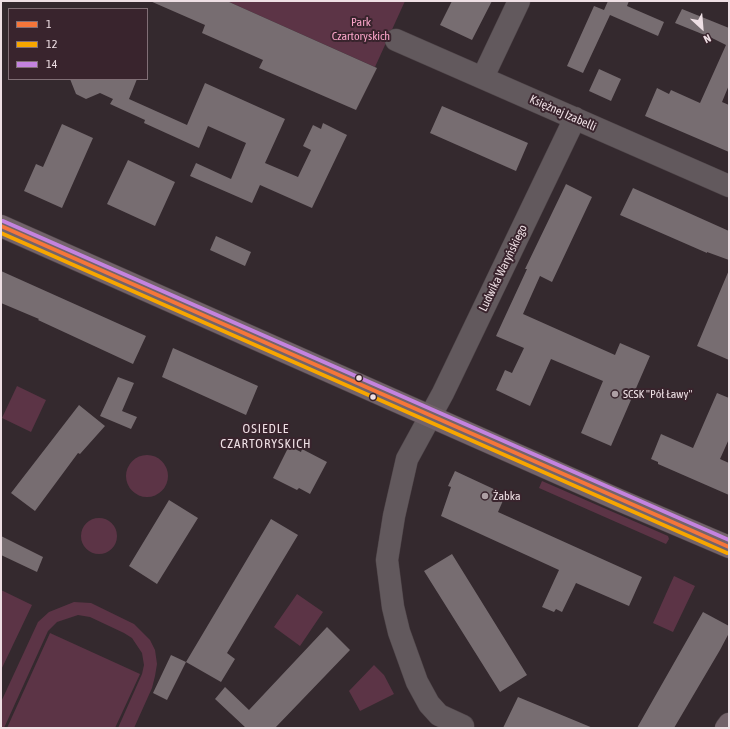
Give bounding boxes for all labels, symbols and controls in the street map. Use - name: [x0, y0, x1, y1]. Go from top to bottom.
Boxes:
- legend: [8, 8, 148, 80]
- north arrow: [682, 8, 722, 48]
- park label: Park Czartoryskich: [332, 15, 390, 43]
- text: 1: [46, 17, 52, 31]
- text: N: [702, 32, 713, 46]
- text: 12: [46, 37, 57, 51]
- text: 14: [46, 57, 57, 71]
- street label: Księżnej Izabelli: [527, 92, 599, 134]
- street label: Ludwika Waryńskiego: [476, 222, 530, 314]
- unlabelled marker: [354, 373, 364, 383]
- place label: SCSK "Pół Ławy": [623, 387, 692, 401]
- marker: SCSK "Pół Ławy": [610, 389, 620, 399]
- unlabelled marker: [368, 392, 378, 402]
- district label: OSIEDLE CZARTORYSKICH: [220, 421, 312, 452]
- place label: Żabka: [493, 489, 521, 503]
- marker: Żabka: [480, 491, 490, 501]

